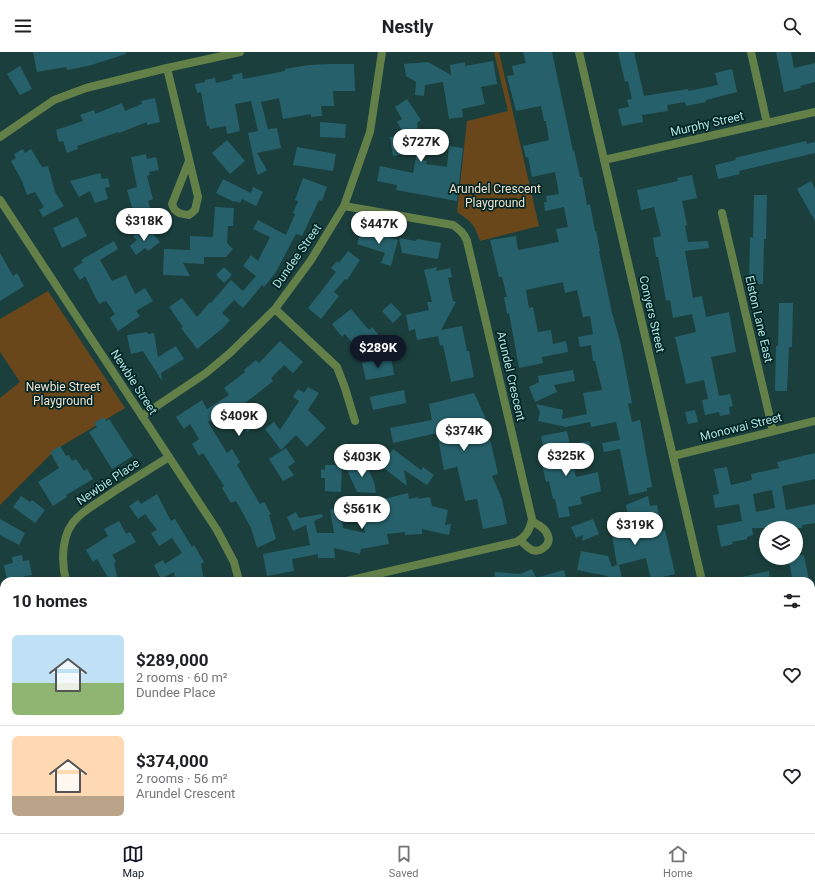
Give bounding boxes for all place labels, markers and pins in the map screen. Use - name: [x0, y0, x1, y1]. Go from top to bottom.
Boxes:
- pin: $727K: [393, 129, 449, 163]
- pin: $318K: [116, 208, 172, 242]
- pin: $447K: [351, 211, 407, 245]
- pin: $289K: [350, 335, 406, 369]
- pin: $409K: [211, 403, 267, 437]
- pin: $374K: [436, 418, 492, 452]
- pin: $325K: [538, 443, 594, 477]
- pin: $403K: [334, 444, 390, 478]
- pin: $561K: [334, 496, 390, 530]
- pin: $319K: [607, 512, 663, 546]

